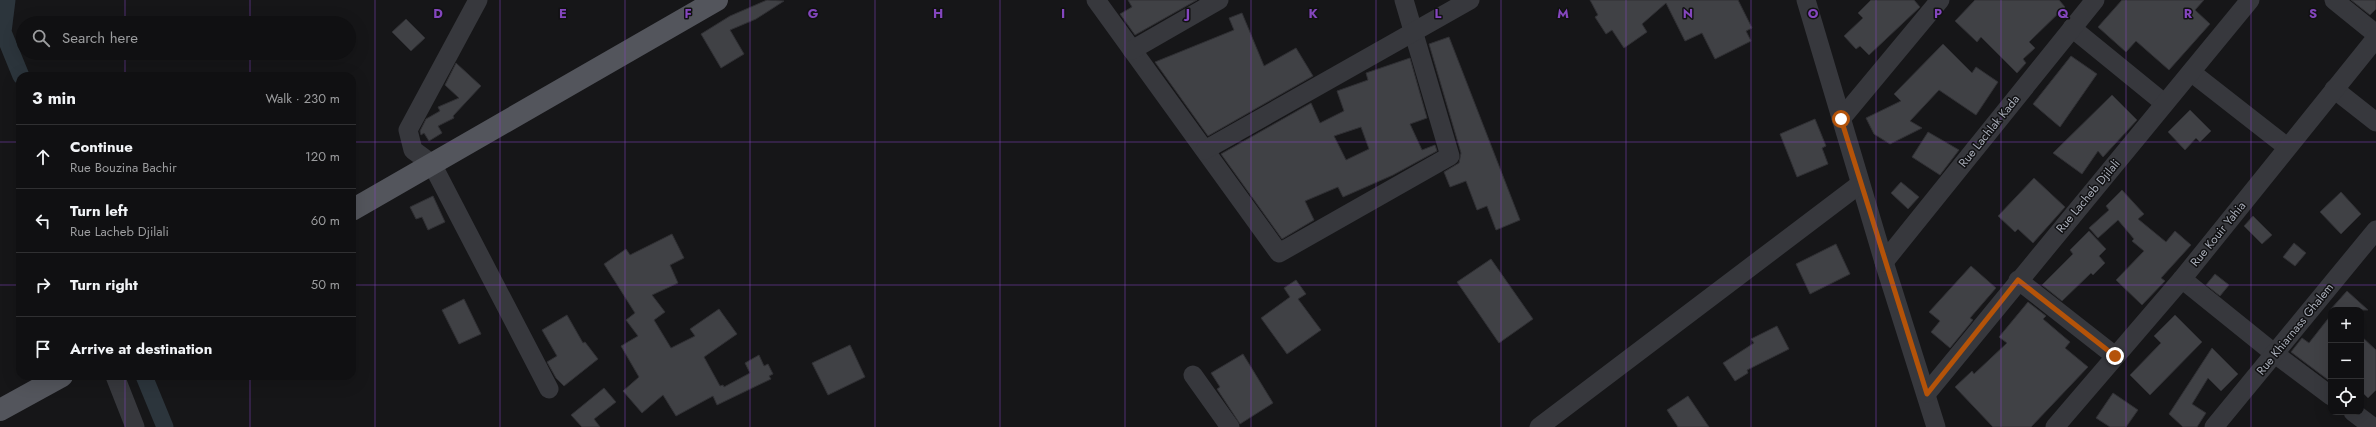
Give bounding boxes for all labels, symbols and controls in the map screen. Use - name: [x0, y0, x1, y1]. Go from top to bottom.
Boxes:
- text: D: [433, 4, 443, 23]
- text: E: [559, 4, 567, 23]
- text: F: [684, 4, 692, 23]
- text: G: [808, 4, 819, 23]
- text: H: [933, 4, 943, 23]
- text: I: [1061, 4, 1065, 23]
- text: J: [1183, 4, 1190, 23]
- text: K: [1308, 4, 1318, 23]
- text: L: [1435, 4, 1442, 23]
- text: M: [1557, 4, 1569, 23]
- text: N: [1683, 4, 1693, 23]
- text: O: [1808, 4, 1819, 23]
- text: P: [1934, 4, 1942, 23]
- text: Q: [2057, 4, 2069, 23]
- text: R: [2184, 4, 2193, 23]
- text: S: [2309, 4, 2317, 23]
- search box: [16, 16, 356, 60]
- icon: search: [30, 27, 52, 49]
- text: Search here: [62, 27, 138, 49]
- text: 3 min: [32, 86, 76, 110]
- text: Walk · 230 m: [265, 89, 340, 108]
- street label: Rue Lachlak Kada: [1954, 91, 2024, 171]
- route start: [1832, 110, 1850, 128]
- text: Continue: [70, 136, 133, 158]
- icon: ahead: [32, 146, 54, 168]
- text: 120 m: [305, 147, 340, 166]
- street label: Rue Lacheb Djilali: [2052, 155, 2124, 237]
- text: Rue Bouzina Bachir: [70, 158, 177, 177]
- street label: Rue Kouir Yahia: [2186, 197, 2250, 271]
- text: Turn left: [70, 200, 128, 222]
- icon: left: [32, 210, 54, 232]
- text: 60 m: [311, 211, 340, 230]
- text: Rue Lacheb Djilali: [70, 222, 169, 241]
- icon: right: [32, 274, 54, 296]
- text: Turn right: [70, 274, 138, 296]
- text: 50 m: [311, 275, 340, 294]
- street label: Rue Khiarnass Ghalem: [2252, 279, 2338, 379]
- map controls: [2328, 307, 2364, 415]
- button: +: [2328, 307, 2364, 343]
- icon: arrive: [32, 338, 54, 360]
- text: Arrive at destination: [70, 338, 212, 360]
- button: −: [2328, 343, 2364, 379]
- route end: [2106, 347, 2124, 365]
- button: locate: [2328, 379, 2364, 415]

